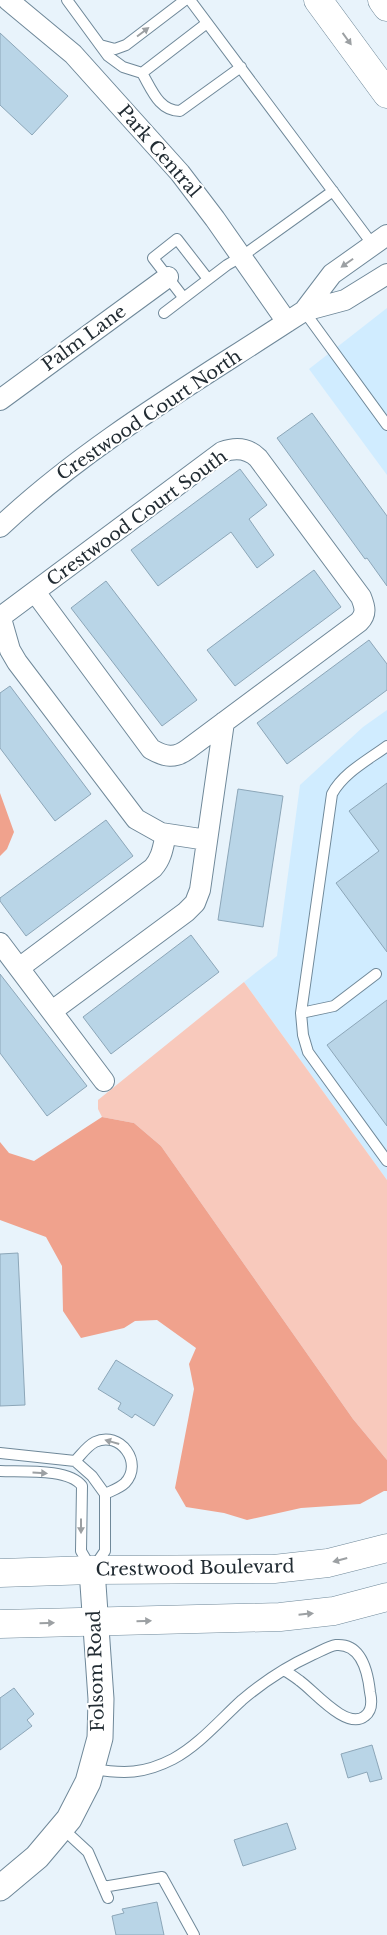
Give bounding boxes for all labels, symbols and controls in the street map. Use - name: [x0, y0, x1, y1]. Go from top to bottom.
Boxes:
- one-way arrow: [136, 26, 149, 37]
- one-way arrow: [342, 32, 352, 46]
- street label: Park Central: [113, 100, 205, 202]
- one-way arrow: [340, 258, 354, 268]
- street label: Palm Lane: [38, 300, 130, 376]
- street label: Crestwood Court North: [52, 345, 246, 485]
- street label: Crestwood Court South: [43, 445, 231, 591]
- one-way arrow: [104, 1438, 120, 1446]
- one-way arrow: [32, 1469, 48, 1477]
- one-way arrow: [77, 1518, 85, 1534]
- street label: Crestwood Boulevard: [95, 1555, 295, 1581]
- one-way arrow: [332, 1557, 347, 1565]
- street label: Folsom Road: [83, 1610, 109, 1732]
- one-way arrow: [298, 1610, 314, 1618]
- one-way arrow: [136, 1617, 152, 1625]
- one-way arrow: [40, 1619, 56, 1627]

